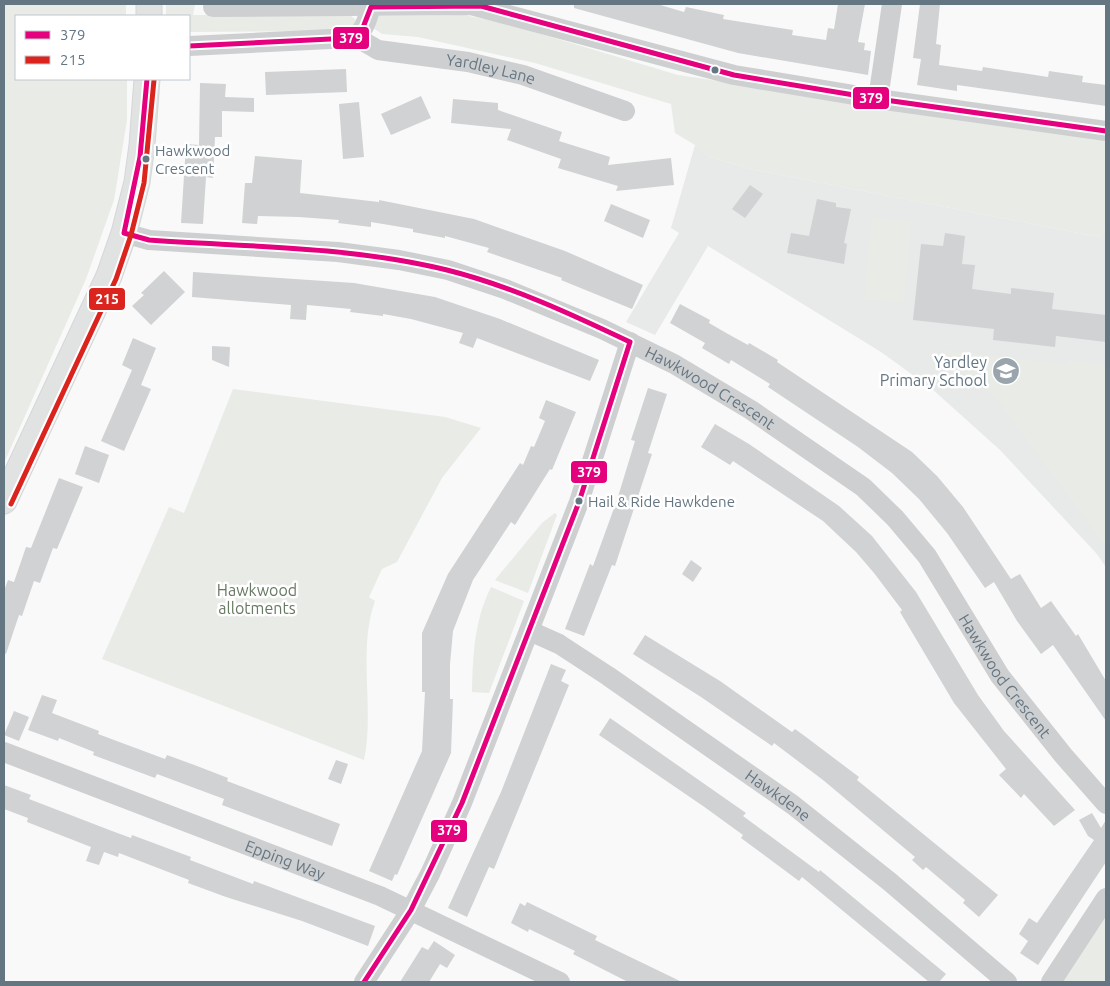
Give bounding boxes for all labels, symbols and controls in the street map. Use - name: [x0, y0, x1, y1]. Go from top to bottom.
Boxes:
- legend: [15, 15, 190, 80]
- text: 379: [60, 26, 85, 43]
- line badge: 379: [332, 26, 370, 50]
- text: 379: [339, 30, 363, 46]
- street label: Yardley Lane: [445, 50, 538, 88]
- text: 215: [60, 51, 85, 68]
- unlabelled marker: [710, 65, 720, 75]
- line badge: 379: [852, 86, 890, 110]
- text: 379: [859, 90, 883, 106]
- place label: Hawkwood Crescent: [155, 142, 230, 177]
- marker: Hawkwood Crescent: [141, 154, 151, 164]
- line badge: 215: [88, 287, 126, 311]
- text: 215: [95, 291, 119, 307]
- street label: Hawkwood Crescent: [642, 342, 779, 433]
- place label: Yardley Primary School: [880, 353, 987, 389]
- school or university icon: Yardley Primary School: [991, 356, 1021, 386]
- line badge: 379: [570, 460, 608, 484]
- text: 379: [577, 464, 601, 480]
- place label: Hail & Ride Hawkdene: [588, 493, 735, 510]
- marker: Hail & Ride Hawkdene: [574, 496, 584, 506]
- park label: Hawkwood allotments: [217, 581, 297, 617]
- street label: Hawkwood Crescent: [955, 611, 1055, 742]
- street label: Hawkdene: [742, 766, 814, 825]
- line badge: 379: [430, 819, 468, 843]
- text: 379: [437, 822, 461, 838]
- street label: Epping Way: [243, 836, 328, 883]

